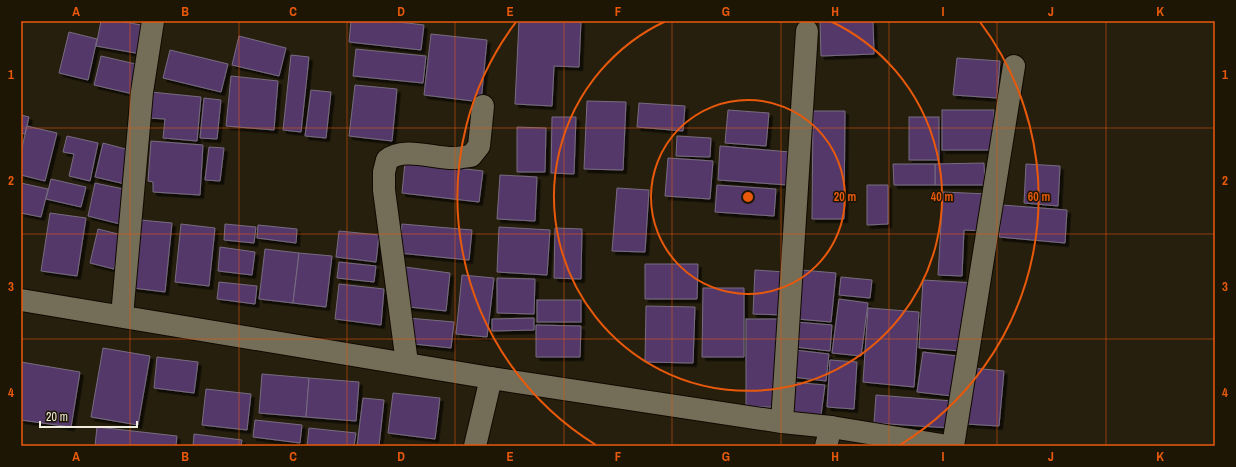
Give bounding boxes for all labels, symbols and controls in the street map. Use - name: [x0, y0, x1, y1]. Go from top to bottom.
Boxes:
- text: A: [72, 3, 80, 20]
- text: B: [181, 3, 189, 20]
- text: C: [289, 3, 297, 20]
- text: D: [397, 3, 405, 20]
- text: E: [506, 3, 514, 20]
- text: F: [615, 3, 622, 20]
- text: G: [722, 3, 730, 20]
- text: H: [831, 3, 839, 20]
- text: I: [942, 3, 945, 20]
- text: J: [1048, 3, 1054, 20]
- text: K: [1156, 3, 1164, 20]
- text: 1: [8, 66, 14, 83]
- text: 1: [1222, 66, 1228, 83]
- text: 2: [8, 172, 14, 189]
- text: 2: [1222, 172, 1228, 189]
- text: 20 m: [834, 189, 856, 205]
- text: 40 m: [931, 189, 953, 205]
- text: 60 m: [1028, 189, 1050, 205]
- centre of rings: [741, 190, 755, 204]
- text: 3: [8, 278, 14, 295]
- text: 3: [1222, 278, 1228, 295]
- text: 4: [8, 384, 14, 401]
- text: 4: [1222, 384, 1228, 401]
- scale bar: [40, 403, 137, 429]
- text: 20 m: [46, 409, 68, 425]
- text: A: [72, 448, 80, 465]
- text: B: [181, 448, 189, 465]
- text: C: [289, 448, 297, 465]
- text: D: [397, 448, 405, 465]
- text: E: [506, 448, 514, 465]
- text: F: [615, 448, 622, 465]
- text: G: [722, 448, 730, 465]
- text: H: [831, 448, 839, 465]
- text: I: [942, 448, 945, 465]
- text: J: [1048, 448, 1054, 465]
- text: K: [1156, 448, 1164, 465]

